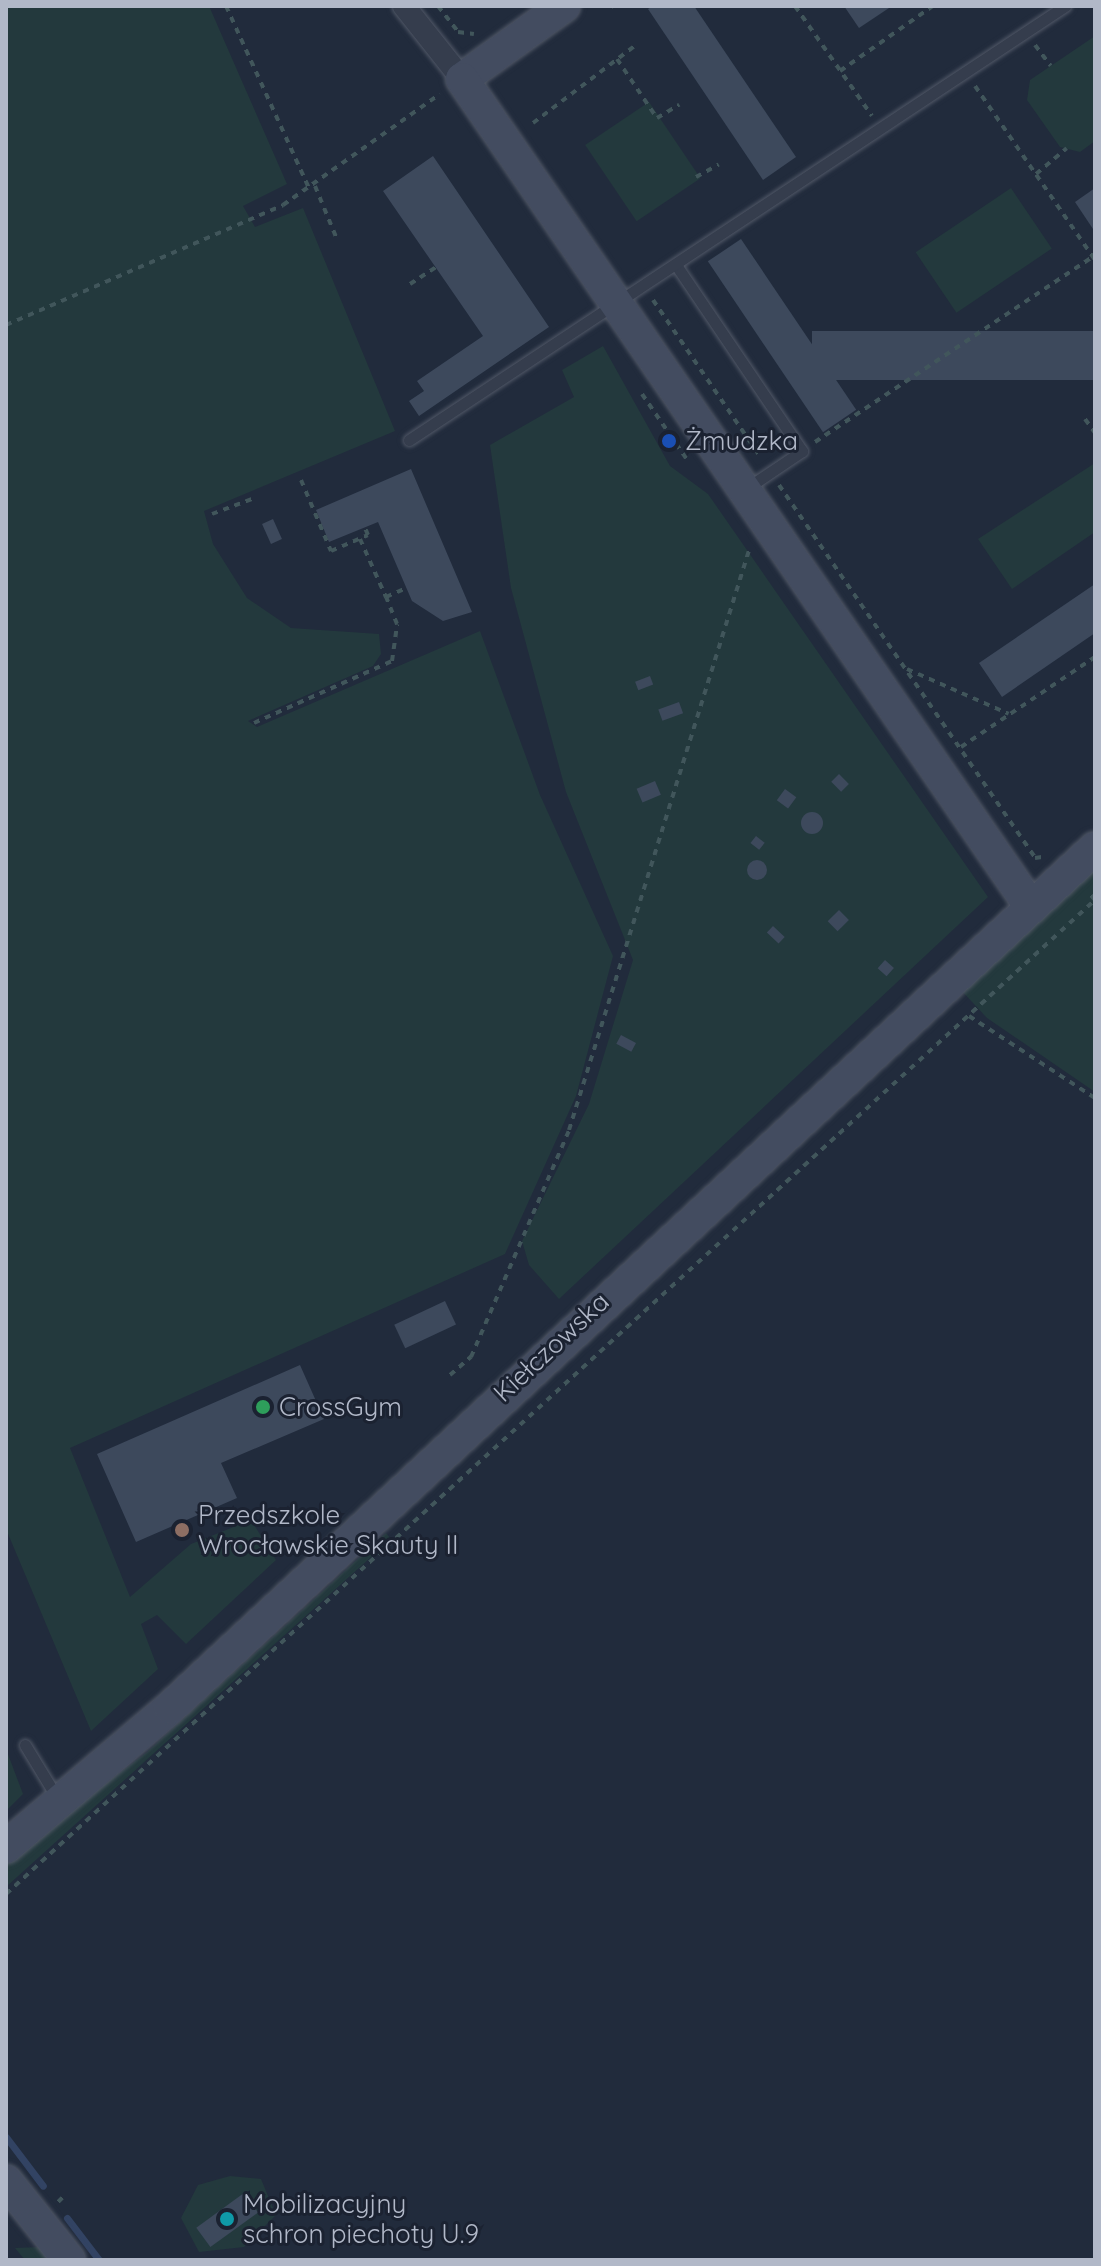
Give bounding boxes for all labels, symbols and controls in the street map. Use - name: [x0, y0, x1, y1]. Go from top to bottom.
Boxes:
- place label: Żmudzka: [685, 425, 798, 457]
- marker: Żmudzka: [660, 432, 678, 450]
- street label: Kiełczowska: [487, 1286, 615, 1408]
- place label: CrossGym: [279, 1391, 402, 1423]
- marker: CrossGym: [254, 1398, 272, 1416]
- place label: Przedszkole Wrocławskie Skauty II: [198, 1499, 459, 1560]
- marker: Przedszkole Wrocławskie Skauty II: [173, 1521, 191, 1539]
- place label: Mobilizacyjny schron piechoty U.9: [243, 2188, 479, 2250]
- marker: Mobilizacyjny schron piechoty U.9: [218, 2210, 236, 2228]

